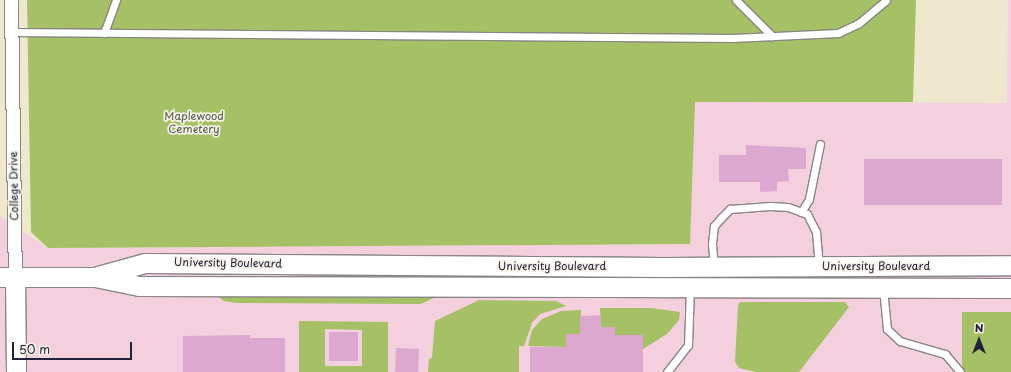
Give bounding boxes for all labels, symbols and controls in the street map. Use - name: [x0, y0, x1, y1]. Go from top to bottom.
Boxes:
- park label: Maplewood Cemetery: [164, 110, 224, 136]
- street label: College Drive: [7, 151, 21, 221]
- street label: University Boulevard: [173, 255, 283, 271]
- street label: University Boulevard: [498, 259, 606, 273]
- street label: University Boulevard: [822, 259, 930, 273]
- text: N: [975, 319, 983, 336]
- north arrow: [959, 320, 999, 360]
- scale bar: [14, 334, 134, 360]
- text: 50 m: [19, 340, 50, 358]

